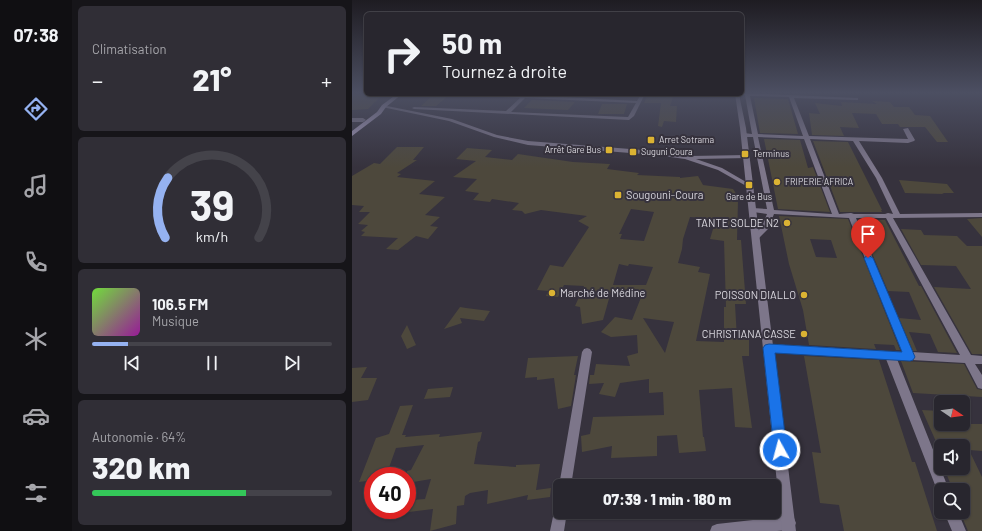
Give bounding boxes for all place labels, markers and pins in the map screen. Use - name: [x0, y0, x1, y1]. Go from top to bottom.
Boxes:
- place label: Arret Sotrama: [659, 134, 714, 145]
- marker: Arret Sotrama: [646, 135, 656, 145]
- place label: Arrêt Gare Bus: [545, 144, 601, 155]
- marker: Arrêt Gare Bus: [604, 145, 614, 155]
- place label: Suguni Coura: [641, 146, 693, 157]
- marker: Suguni Coura: [628, 147, 638, 157]
- place label: Terminus: [753, 148, 789, 159]
- marker: Terminus: [740, 149, 750, 159]
- place label: FRIPERIE AFRICA: [785, 176, 854, 187]
- marker: FRIPERIE AFRICA: [772, 177, 782, 187]
- marker: Gare de Bus: [744, 180, 754, 190]
- place label: Sougouni-Coura: [626, 188, 703, 201]
- marker: Sougouni-Coura: [613, 190, 623, 200]
- place label: Gare de Bus: [726, 191, 772, 202]
- place label: TANTE SOLDE N2: [696, 216, 779, 229]
- pin: [851, 217, 885, 258]
- marker: TANTE SOLDE N2: [782, 218, 792, 228]
- place label: Marché de Médine: [560, 286, 646, 299]
- marker: Marché de Médine: [547, 288, 557, 298]
- place label: POISSON DIALLO: [715, 288, 796, 301]
- marker: POISSON DIALLO: [799, 290, 809, 300]
- place label: CHRISTIANA CASSE: [702, 327, 796, 340]
- marker: CHRISTIANA CASSE: [799, 329, 809, 339]

